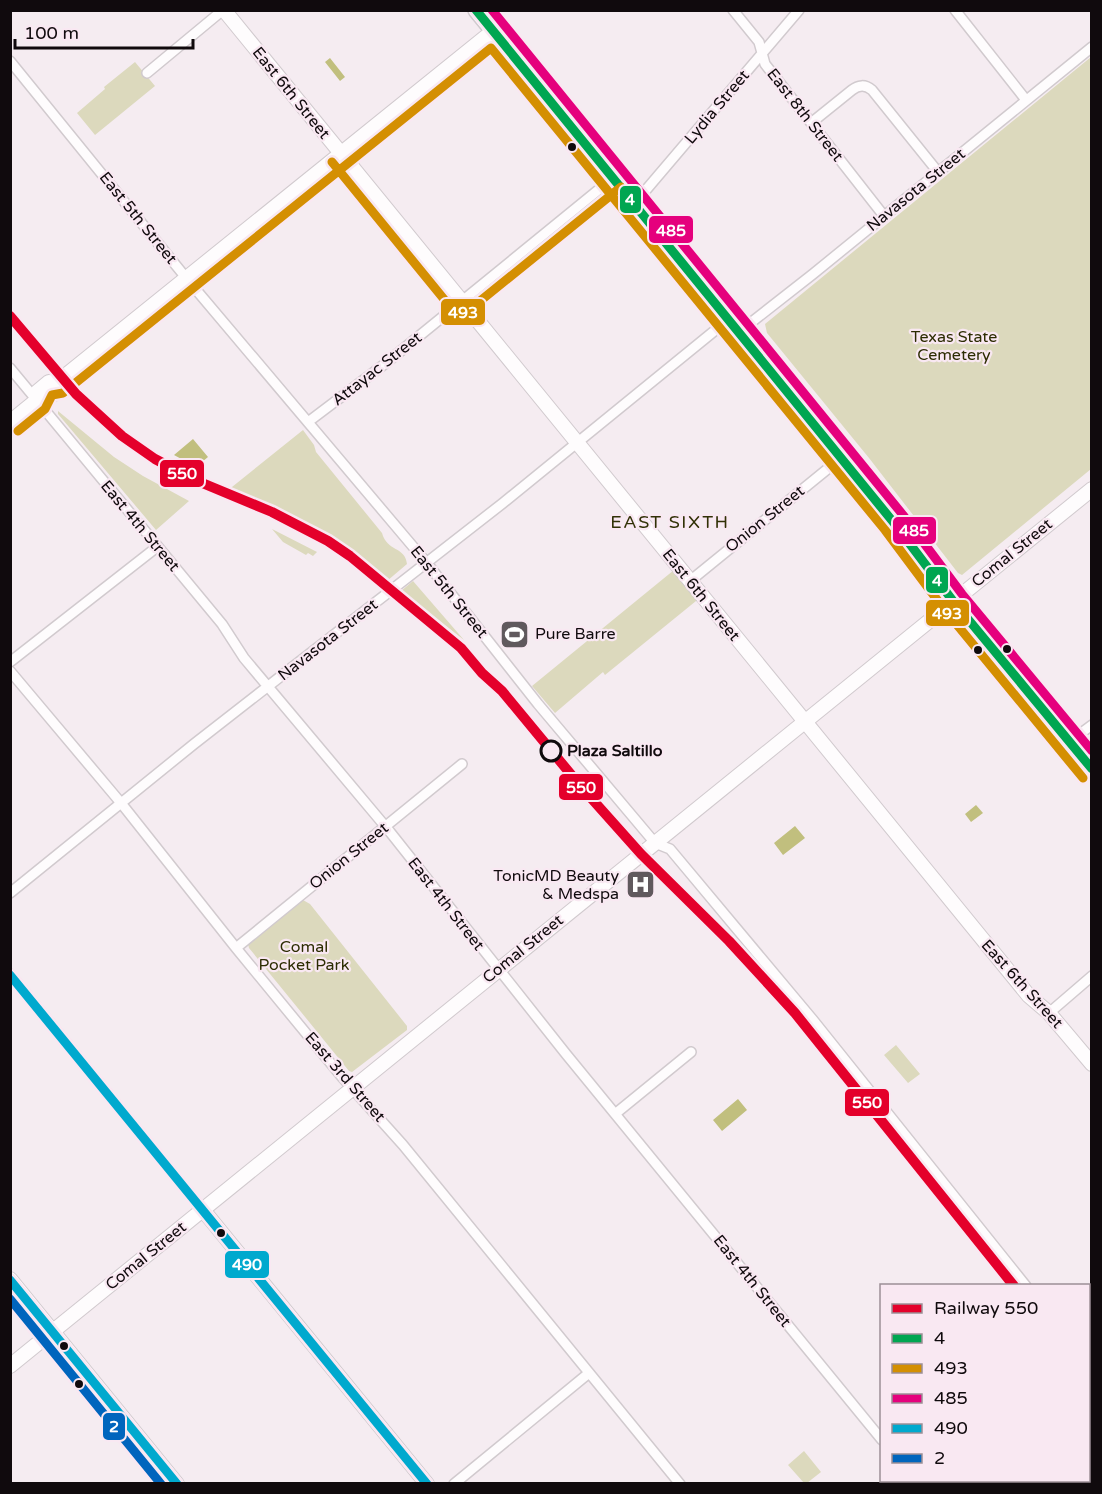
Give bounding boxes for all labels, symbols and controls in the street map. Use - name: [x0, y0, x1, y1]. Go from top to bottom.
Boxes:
- scale bar: [15, 12, 194, 50]
- text: 100 m: [24, 22, 79, 44]
- street label: East 6th Street: [248, 43, 334, 143]
- street label: East 8th Street: [762, 64, 848, 166]
- street label: Lydia Street: [680, 66, 754, 148]
- unlabelled marker: [566, 141, 578, 153]
- street label: Navasota Street: [863, 144, 969, 236]
- street label: East 5th Street: [95, 168, 181, 268]
- line badge: 4: [619, 185, 642, 214]
- text: 4: [625, 190, 635, 210]
- line badge: 485: [648, 215, 694, 244]
- text: 485: [656, 221, 686, 241]
- line badge: 493: [440, 298, 486, 326]
- text: 493: [448, 303, 478, 323]
- park label: Texas State Cemetery: [911, 327, 997, 365]
- street label: Attayac Street: [328, 328, 426, 410]
- line badge: 550: [159, 459, 205, 488]
- text: 550: [167, 464, 197, 484]
- street label: East 4th Street: [96, 476, 184, 576]
- street label: Onion Street: [721, 481, 809, 557]
- district label: EAST SIXTH: [610, 511, 730, 533]
- street label: Comal Street: [968, 514, 1056, 592]
- line badge: 485: [892, 516, 937, 545]
- text: 485: [899, 521, 929, 541]
- street label: East 5th Street: [406, 542, 492, 642]
- street label: East 6th Street: [658, 545, 744, 645]
- line badge: 4: [925, 566, 949, 594]
- text: 4: [932, 571, 942, 591]
- street label: Navasota Street: [274, 595, 382, 685]
- line badge: 493: [925, 599, 970, 627]
- text: 493: [932, 604, 962, 624]
- sports icon: Pure Barre: [498, 618, 530, 650]
- place label: Pure Barre: [535, 624, 616, 644]
- unlabelled marker: [1001, 643, 1013, 655]
- unlabelled marker: [972, 644, 984, 656]
- marker: Plaza Saltillo: [540, 740, 562, 762]
- place label: Plaza Saltillo: [567, 741, 663, 761]
- line badge: 550: [558, 773, 604, 801]
- text: 550: [566, 778, 596, 798]
- street label: Onion Street: [305, 818, 393, 894]
- street label: East 4th Street: [403, 853, 489, 955]
- place label: TonicMD Beauty & Medspa: [493, 866, 619, 904]
- hospital icon: TonicMD Beauty & Medspa: [624, 869, 656, 901]
- street label: Comal Street: [479, 910, 567, 988]
- street label: East 6th Street: [977, 935, 1067, 1033]
- park label: Comal Pocket Park: [259, 937, 350, 975]
- street label: East 3rd Street: [300, 1028, 390, 1126]
- line badge: 550: [844, 1088, 890, 1117]
- text: 550: [852, 1093, 882, 1113]
- street label: Comal Street: [102, 1217, 190, 1295]
- unlabelled marker: [215, 1227, 227, 1239]
- street label: East 4th Street: [709, 1231, 795, 1331]
- line badge: 490: [224, 1250, 270, 1279]
- text: 490: [232, 1255, 262, 1275]
- legend: [880, 1284, 1090, 1482]
- text: Railway 550: [934, 1297, 1038, 1319]
- text: 4: [934, 1327, 945, 1349]
- unlabelled marker: [58, 1340, 70, 1352]
- text: 493: [934, 1357, 968, 1379]
- unlabelled marker: [73, 1378, 85, 1390]
- text: 485: [934, 1387, 968, 1409]
- line badge: 2: [102, 1412, 126, 1441]
- text: 2: [109, 1417, 119, 1437]
- text: 490: [934, 1417, 968, 1439]
- text: 2: [934, 1447, 945, 1469]

